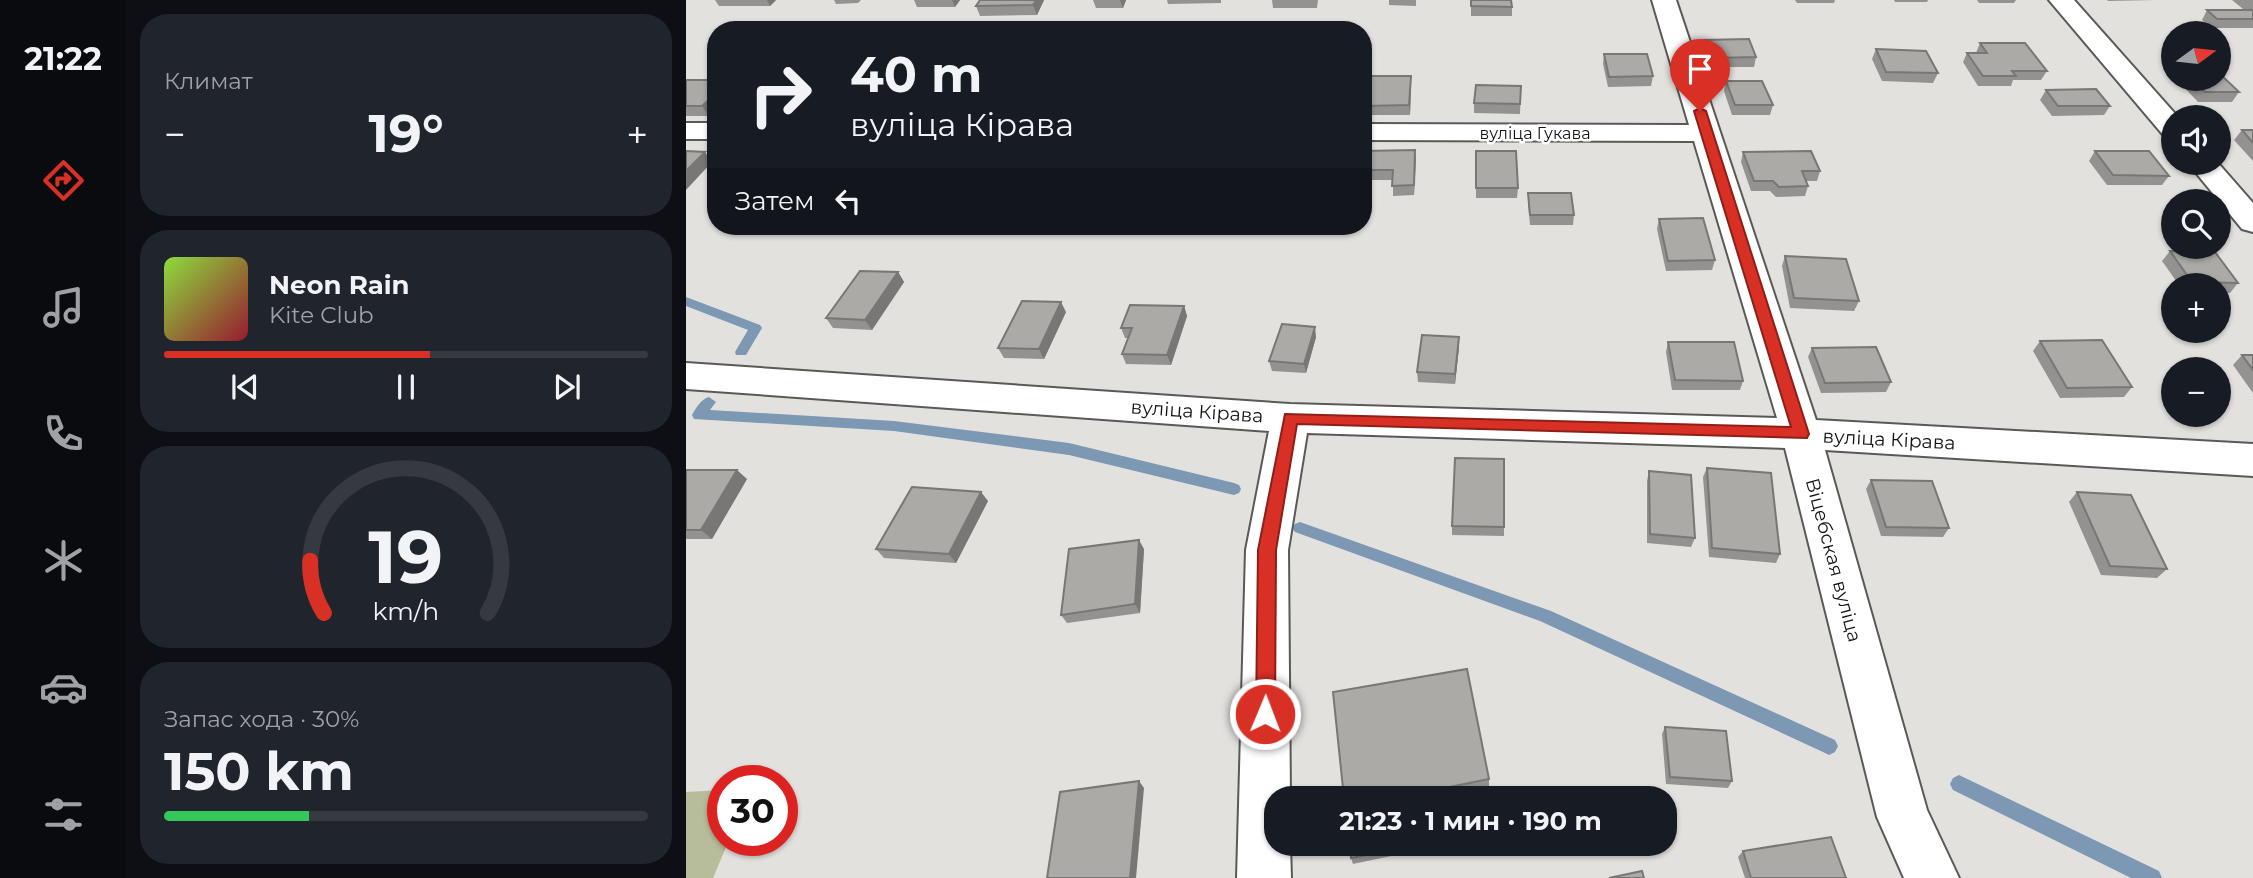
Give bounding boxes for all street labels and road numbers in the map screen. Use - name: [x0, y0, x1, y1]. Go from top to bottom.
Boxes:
- street label: вуліца Гукава: [1480, 124, 1590, 143]
- street label: вуліца Кірава: [1130, 395, 1264, 428]
- street label: вуліца Кірава: [1822, 425, 1956, 454]
- street label: Віцебская вуліца: [1801, 476, 1866, 645]

